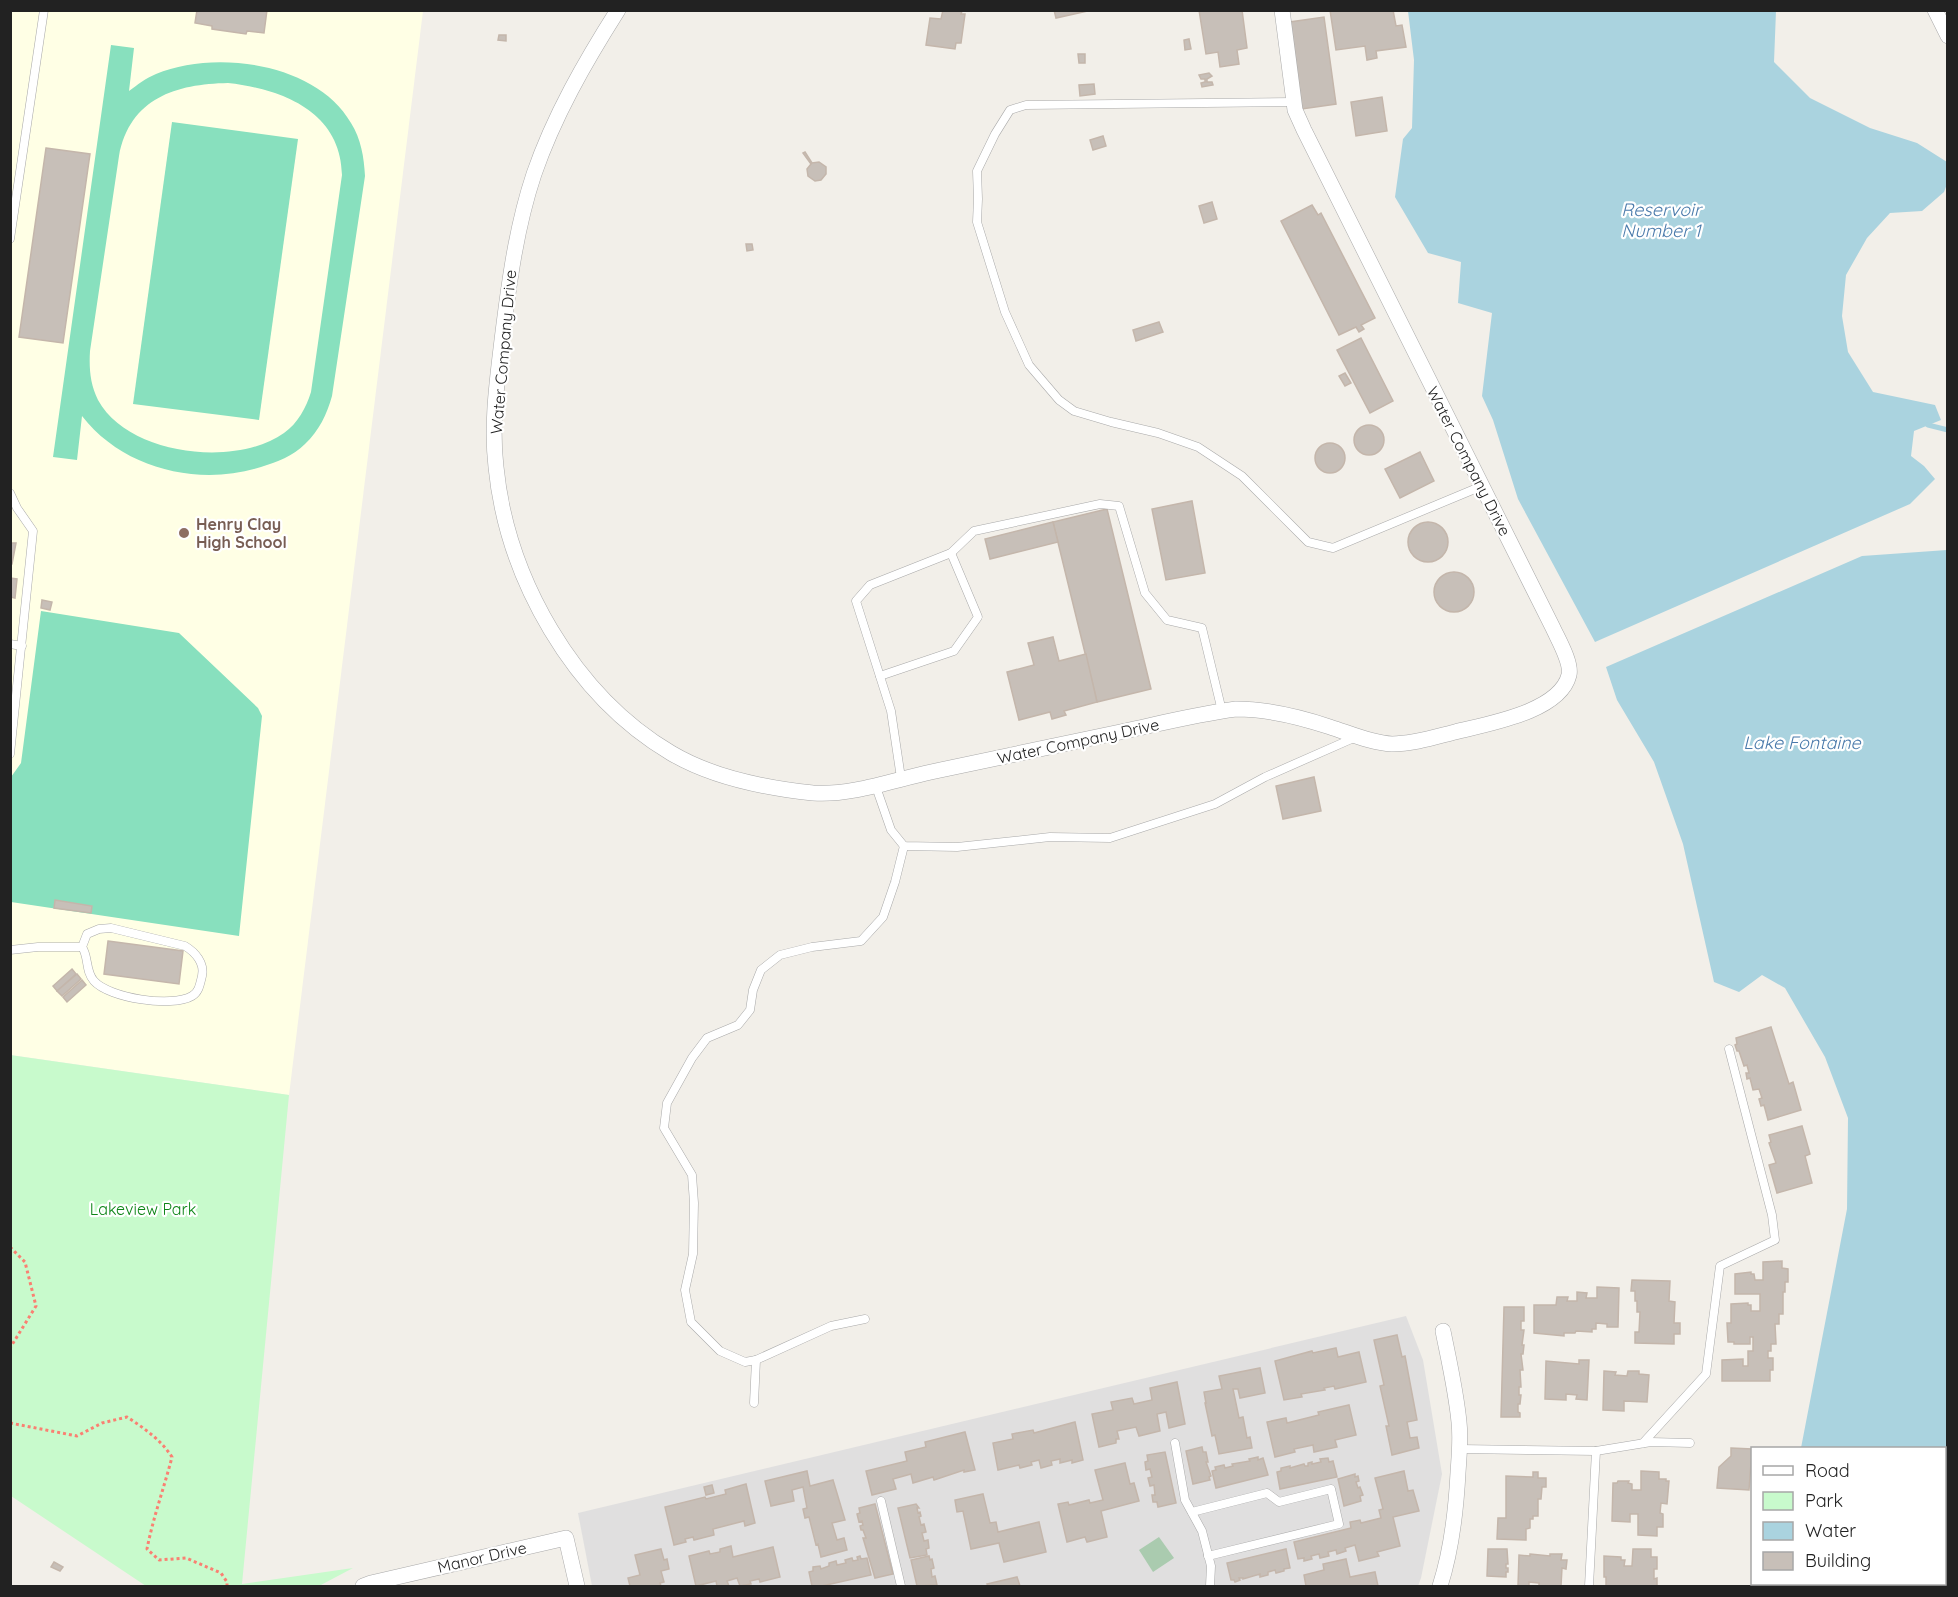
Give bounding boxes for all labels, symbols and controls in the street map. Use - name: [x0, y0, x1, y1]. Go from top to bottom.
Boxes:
- water label: Reservoir Number 1: [1621, 198, 1703, 242]
- street label: Water Company Drive: [486, 269, 520, 435]
- street label: Water Company Drive: [1423, 383, 1515, 539]
- place label: Henry Clay High School: [196, 514, 287, 552]
- marker: Henry Clay High School: [177, 526, 191, 540]
- street label: Water Company Drive: [995, 714, 1161, 768]
- water label: Lake Fontaine: [1743, 731, 1862, 754]
- park label: Lakeview Park: [90, 1199, 196, 1219]
- legend: [1751, 1447, 1946, 1585]
- text: Road: [1805, 1459, 1850, 1482]
- text: Park: [1805, 1489, 1843, 1512]
- text: Water: [1805, 1519, 1856, 1542]
- street label: Manor Drive: [435, 1537, 529, 1577]
- text: Building: [1805, 1549, 1871, 1572]

